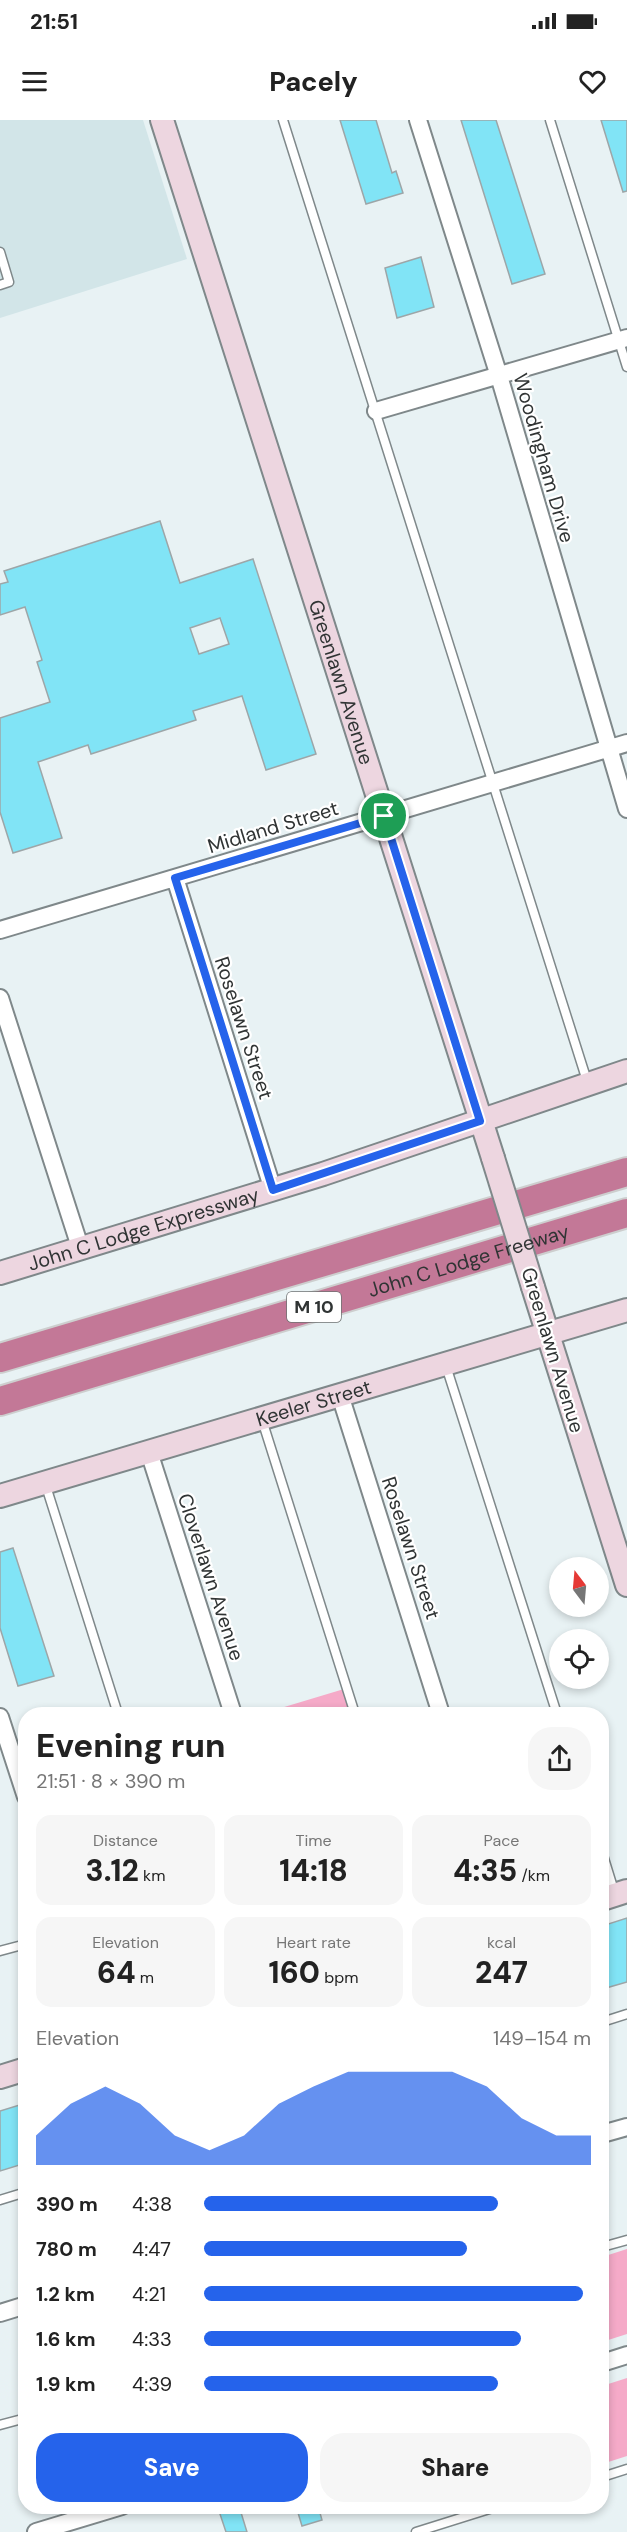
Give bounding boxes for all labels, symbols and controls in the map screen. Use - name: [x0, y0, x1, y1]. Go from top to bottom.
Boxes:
- text: 21:51: [30, 7, 78, 36]
- text: Pacely: [269, 64, 358, 99]
- icon: menu: [18, 65, 51, 98]
- icon: heart: [576, 65, 609, 98]
- street label: Woodingham Drive: [507, 370, 581, 546]
- street label: Greenlawn Avenue: [303, 596, 380, 768]
- pin: [358, 790, 409, 841]
- street label: Midland Street: [204, 795, 342, 859]
- icon: arrive: [367, 799, 400, 832]
- street label: Roselawn Street: [209, 953, 279, 1103]
- street label: John C Lodge Expressway: [25, 1181, 262, 1277]
- street label: John C Lodge Freeway: [365, 1218, 572, 1303]
- street label: Greenlawn Avenue: [515, 1264, 591, 1436]
- road number: M 10: [287, 1292, 341, 1322]
- street label: Keeler Street: [253, 1374, 374, 1432]
- street label: Roselawn Street: [376, 1473, 446, 1623]
- street label: Cloverlawn Avenue: [172, 1490, 250, 1664]
- north arrow: [549, 1557, 609, 1617]
- map controls: [549, 1557, 609, 1689]
- button: locate: [549, 1629, 609, 1689]
- text: Evening run: [36, 1724, 225, 1767]
- button: share: [528, 1727, 591, 1790]
- text: 21:51 · 8 × 390 m: [36, 1768, 185, 1794]
- text: Distance: [93, 1830, 158, 1851]
- text: Time: [295, 1830, 332, 1851]
- text: Pace: [484, 1830, 519, 1851]
- text: 3.12: [86, 1851, 139, 1890]
- text: 14:18: [279, 1851, 348, 1890]
- text: 4:35: [453, 1851, 517, 1890]
- text: km: [139, 1865, 165, 1886]
- text: /km: [517, 1865, 550, 1886]
- text: Elevation: [92, 1932, 159, 1953]
- text: Heart rate: [276, 1932, 351, 1953]
- text: kcal: [487, 1932, 516, 1953]
- text: 64: [97, 1953, 136, 1992]
- text: 160: [269, 1953, 320, 1992]
- text: 247: [475, 1953, 528, 1992]
- text: m: [136, 1967, 154, 1988]
- text: bpm: [320, 1967, 358, 1988]
- text: Elevation: [36, 2025, 119, 2051]
- text: 149–154 m: [493, 2025, 591, 2051]
- text: 390 m: [36, 2191, 98, 2217]
- text: 4:38: [132, 2191, 172, 2217]
- text: 780 m: [36, 2236, 97, 2262]
- text: 4:47: [132, 2236, 171, 2262]
- text: 1.2 km: [36, 2281, 95, 2307]
- text: 4:21: [132, 2281, 166, 2307]
- text: 1.6 km: [36, 2326, 95, 2352]
- text: 4:33: [132, 2326, 172, 2352]
- text: 1.9 km: [36, 2371, 96, 2397]
- text: 4:39: [132, 2371, 172, 2397]
- button: Save: [36, 2433, 308, 2502]
- button: Share: [320, 2433, 591, 2502]

